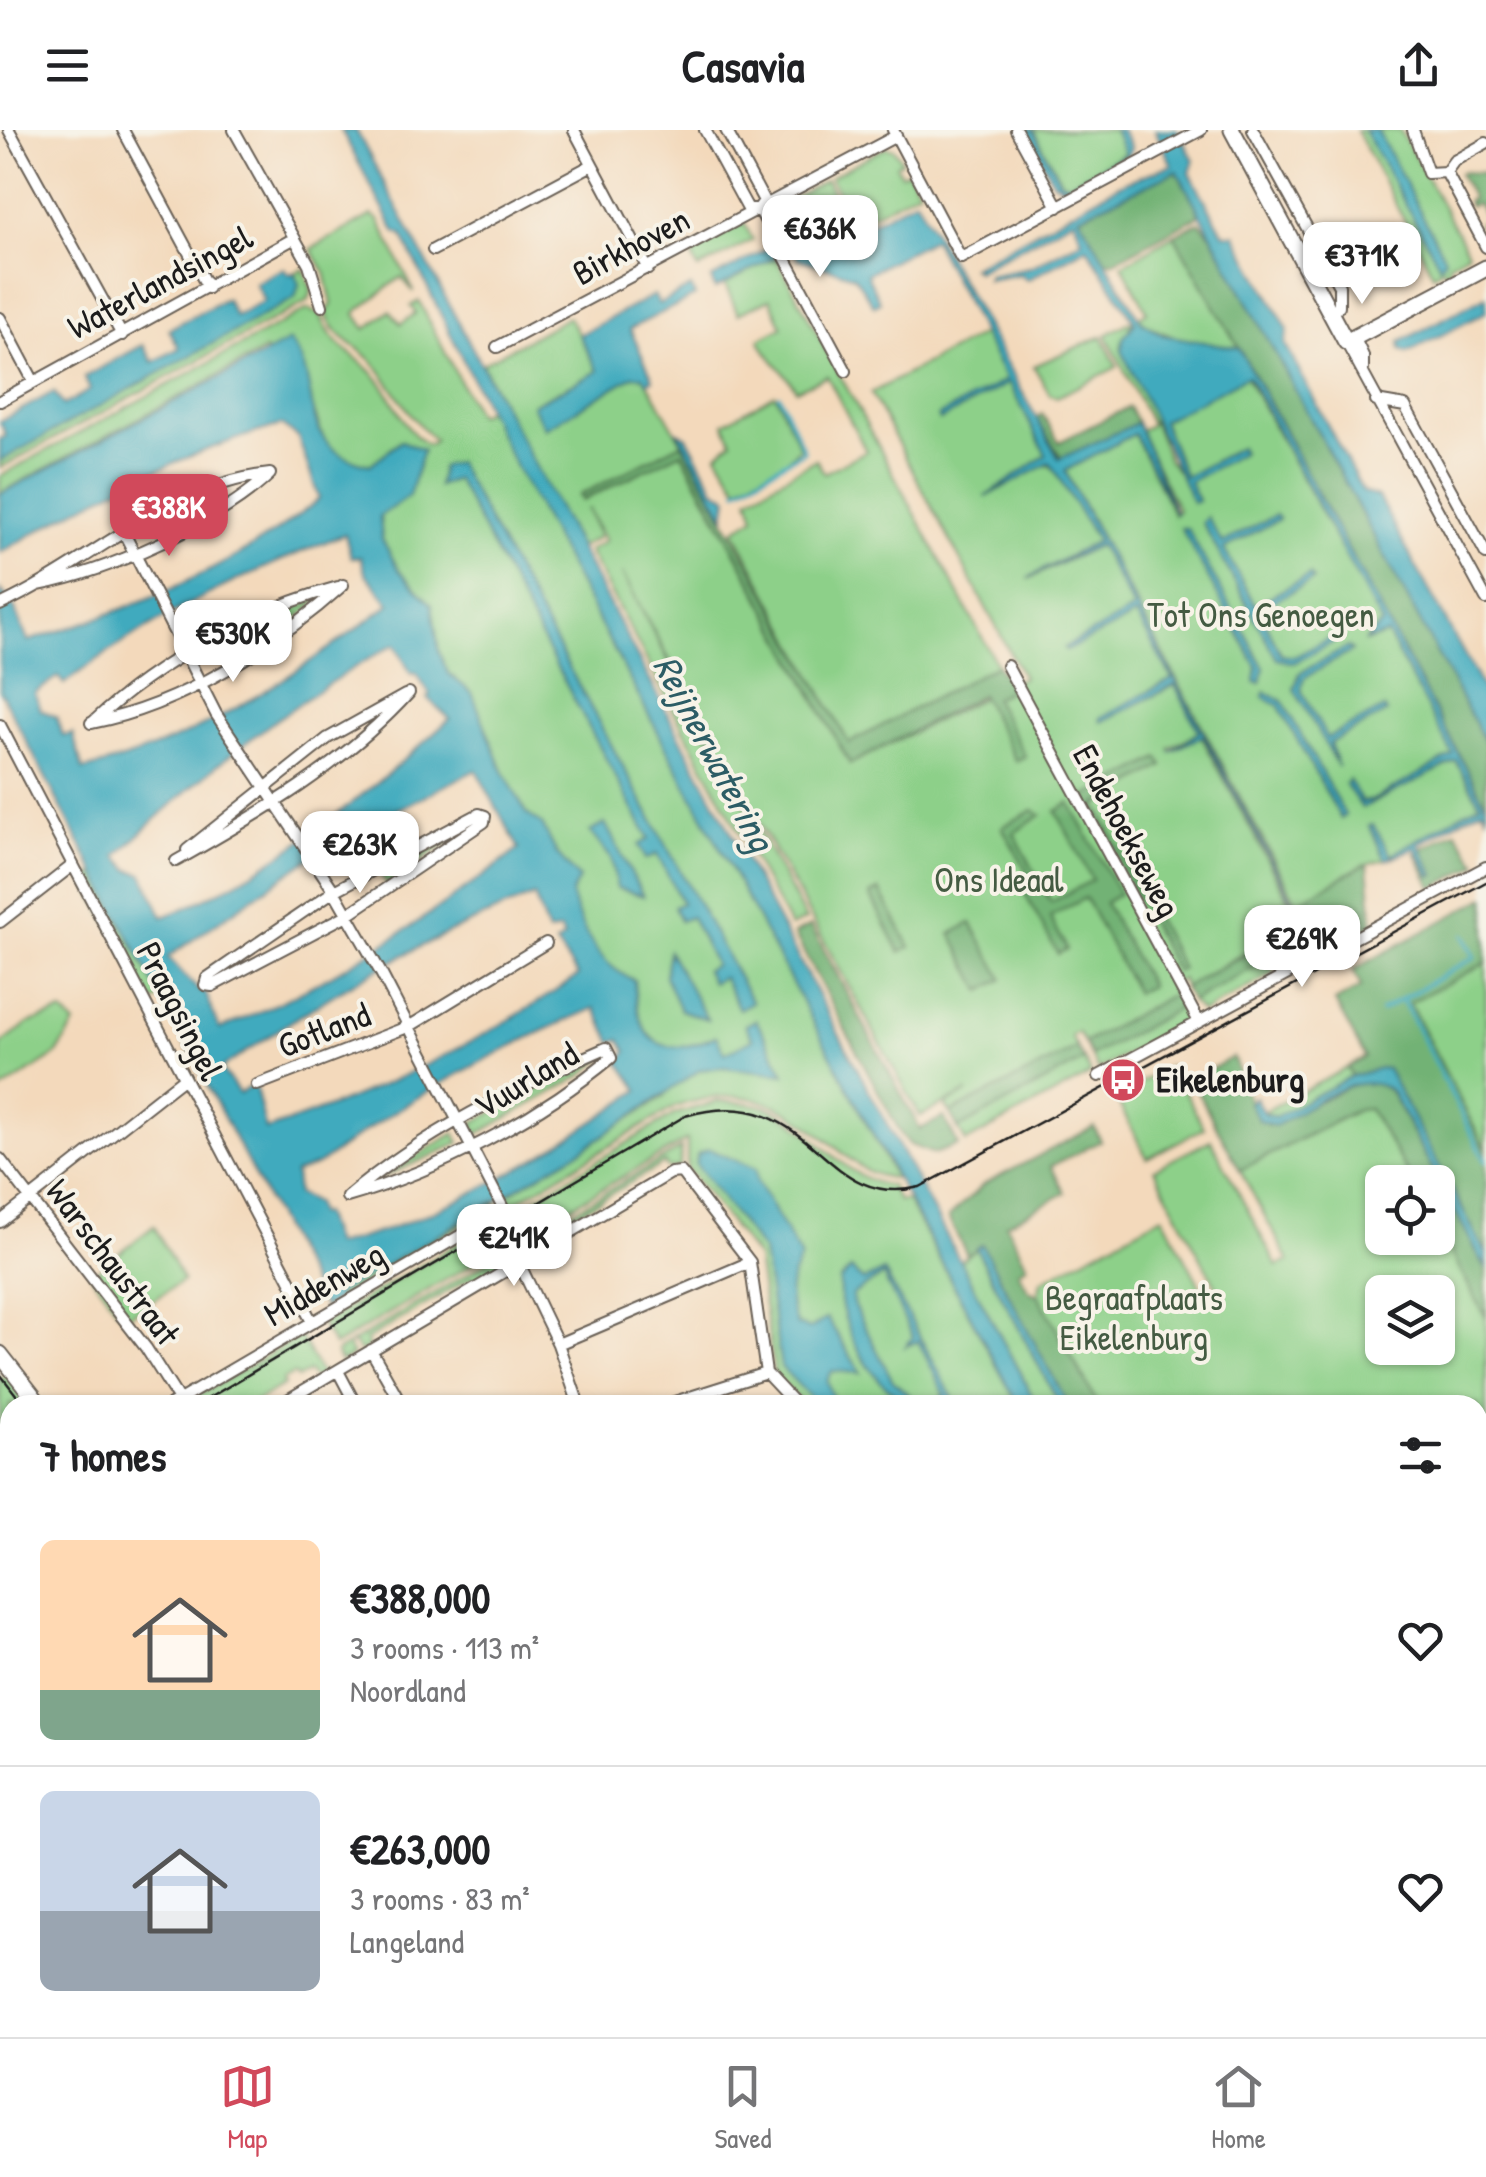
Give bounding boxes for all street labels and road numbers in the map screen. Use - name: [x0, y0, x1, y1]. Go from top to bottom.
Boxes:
- street label: Birkhoven: [564, 195, 697, 296]
- street label: Waterlandsingel: [59, 213, 261, 350]
- street label: Endehoekseweg: [1062, 736, 1193, 925]
- street label: Praagsingel: [126, 934, 236, 1089]
- street label: Gotland: [271, 990, 377, 1069]
- street label: Vuurland: [465, 1030, 587, 1129]
- street label: Warschaustraat: [35, 1169, 192, 1355]
- street label: Middenweg: [255, 1230, 392, 1337]

